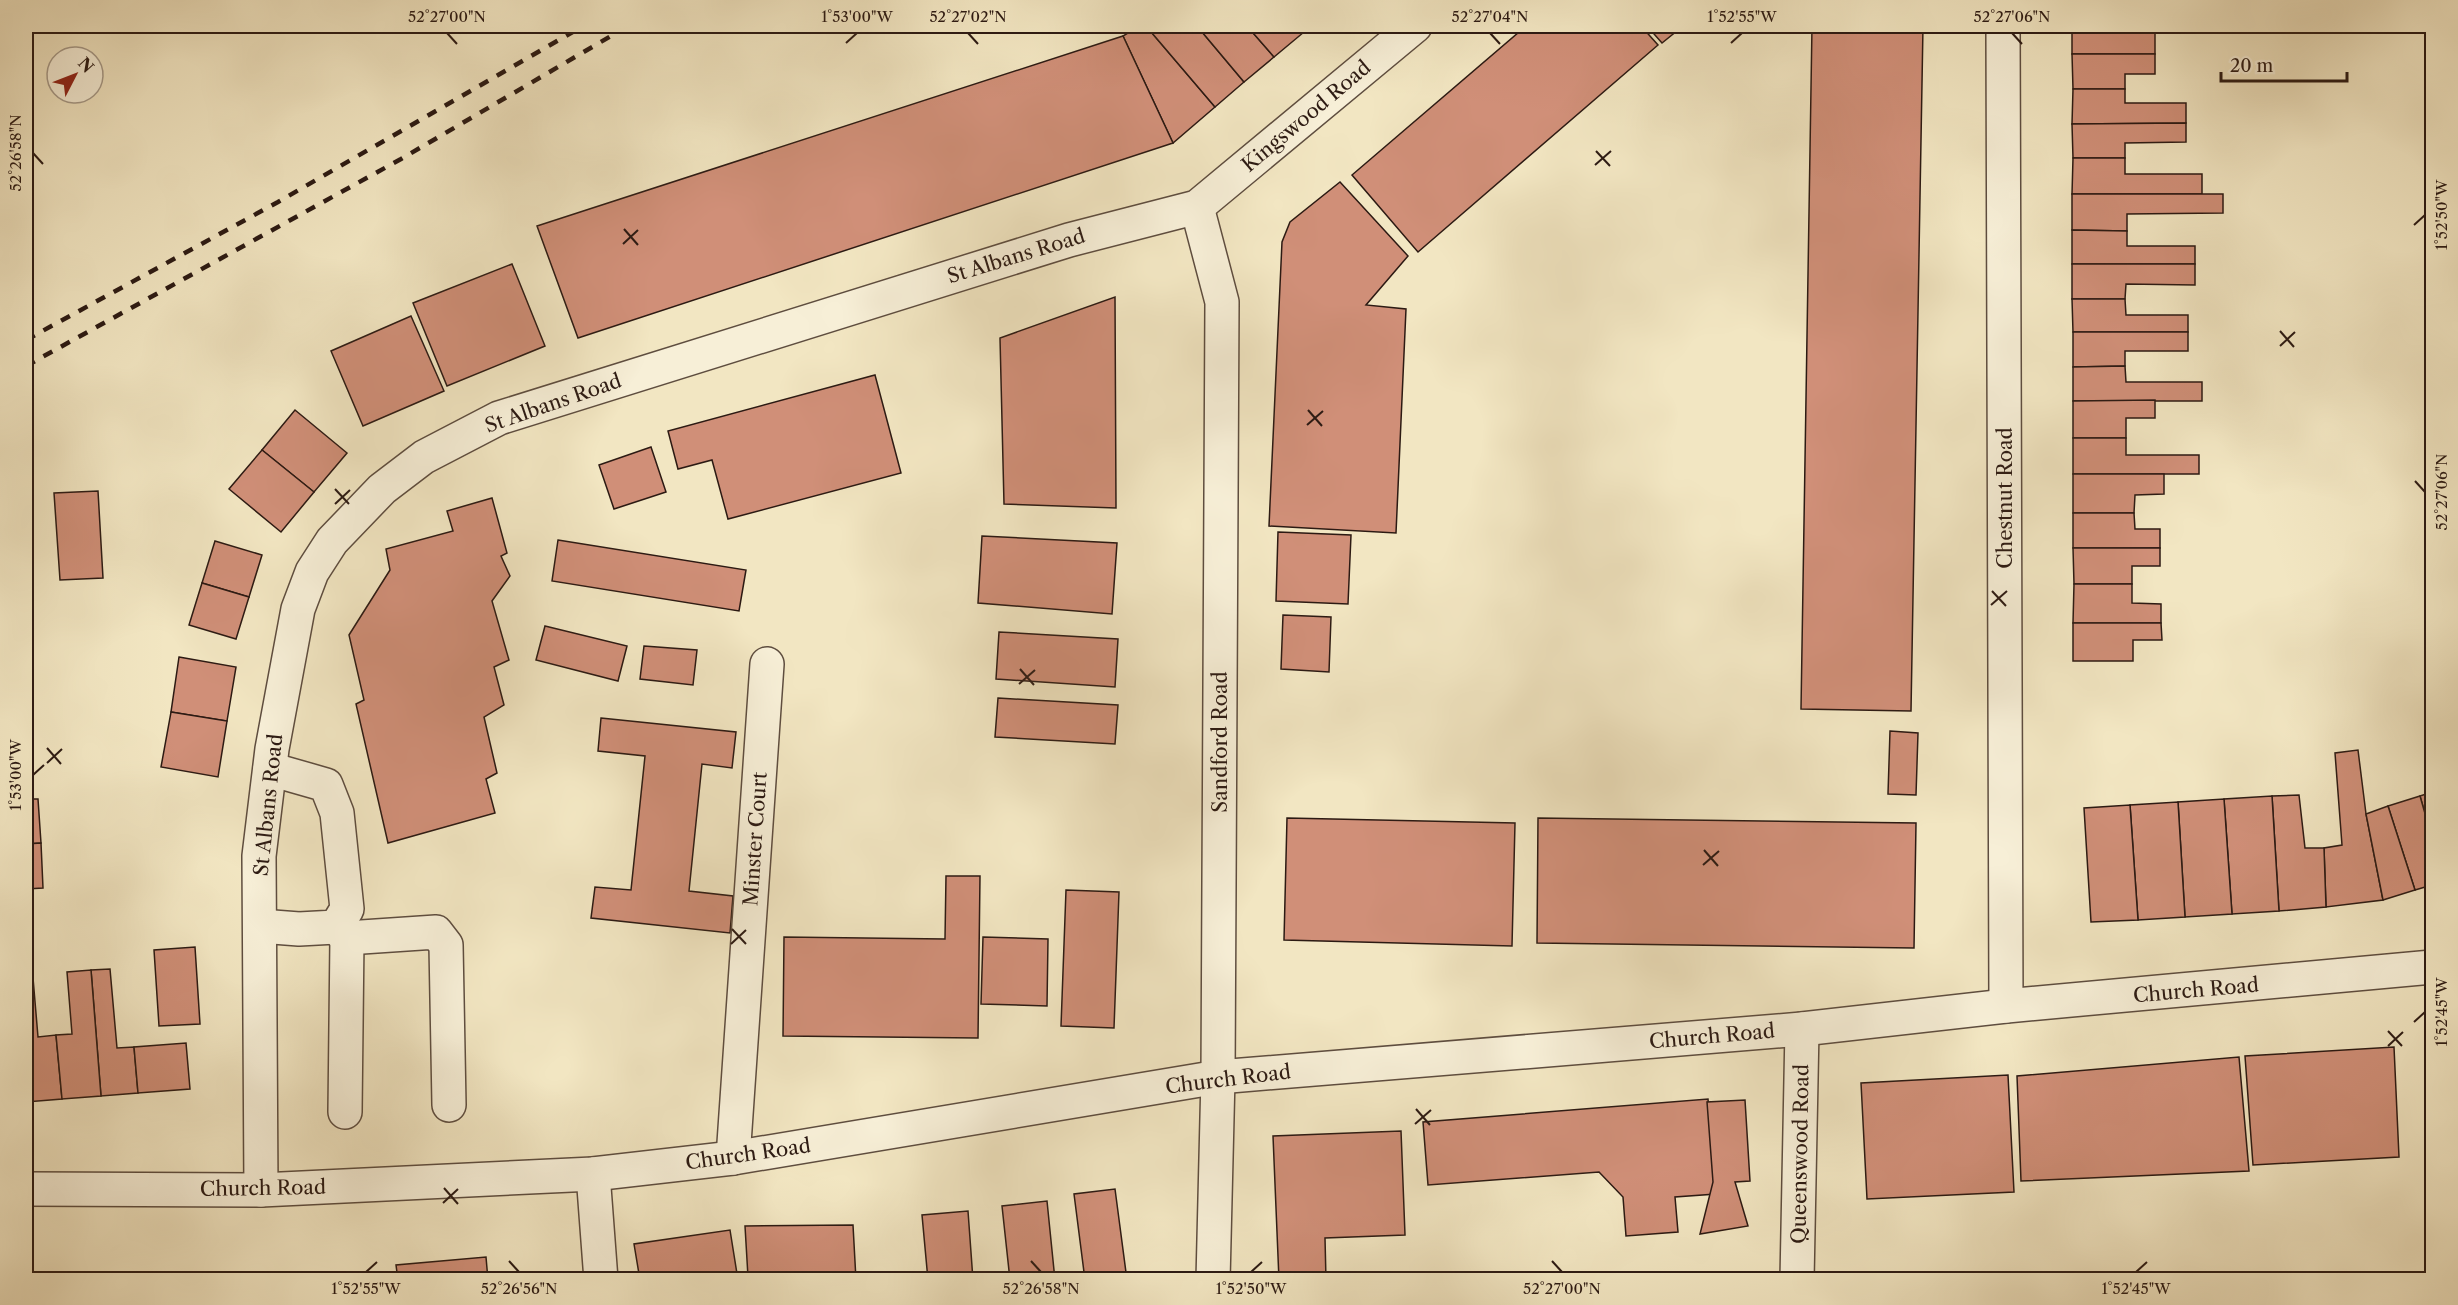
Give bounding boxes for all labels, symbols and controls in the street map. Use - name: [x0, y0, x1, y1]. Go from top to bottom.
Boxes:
- text: 52°27'00"N: [408, 7, 486, 26]
- text: 1°53'00"W: [821, 7, 893, 26]
- text: 52°27'02"N: [929, 7, 1007, 26]
- text: 52°27'04"N: [1452, 7, 1528, 26]
- text: 1°52'55"W: [1707, 7, 1777, 26]
- text: 52°27'06"N: [1974, 7, 2050, 26]
- north arrow: [45, 45, 105, 105]
- scale bar: [2221, 45, 2347, 83]
- text: N: [74, 53, 98, 77]
- street label: Kingswood Road: [1237, 55, 1375, 177]
- text: 20 m: [2230, 55, 2274, 77]
- text: 52°26'58"N: [6, 114, 25, 192]
- text: 1°52'50"W: [2432, 179, 2451, 250]
- street label: St Albans Road: [944, 224, 1088, 288]
- street label: St Albans Road: [481, 368, 625, 438]
- street label: Chestnut Road: [1993, 427, 2017, 569]
- text: 52°27'06"N: [2432, 454, 2451, 530]
- street label: Sandford Road: [1208, 671, 1232, 813]
- street label: St Albans Road: [249, 733, 287, 877]
- text: 1°53'00"W: [6, 739, 25, 811]
- street label: Minster Court: [738, 771, 772, 907]
- street label: Church Road: [2132, 973, 2260, 1007]
- text: 1°52'45"W: [2432, 977, 2451, 1047]
- street label: Church Road: [1648, 1019, 1776, 1053]
- street label: Church Road: [1164, 1059, 1292, 1099]
- street label: Queenswood Road: [1786, 1064, 1814, 1244]
- street label: Church Road: [684, 1133, 812, 1175]
- street label: Church Road: [200, 1175, 326, 1201]
- text: 1°52'55"W: [331, 1279, 401, 1298]
- text: 52°26'56"N: [481, 1279, 557, 1298]
- text: 52°26'58"N: [1002, 1279, 1080, 1298]
- text: 1°52'50"W: [1216, 1279, 1287, 1298]
- text: 52°27'00"N: [1523, 1279, 1601, 1298]
- text: 1°52'45"W: [2101, 1279, 2171, 1298]

